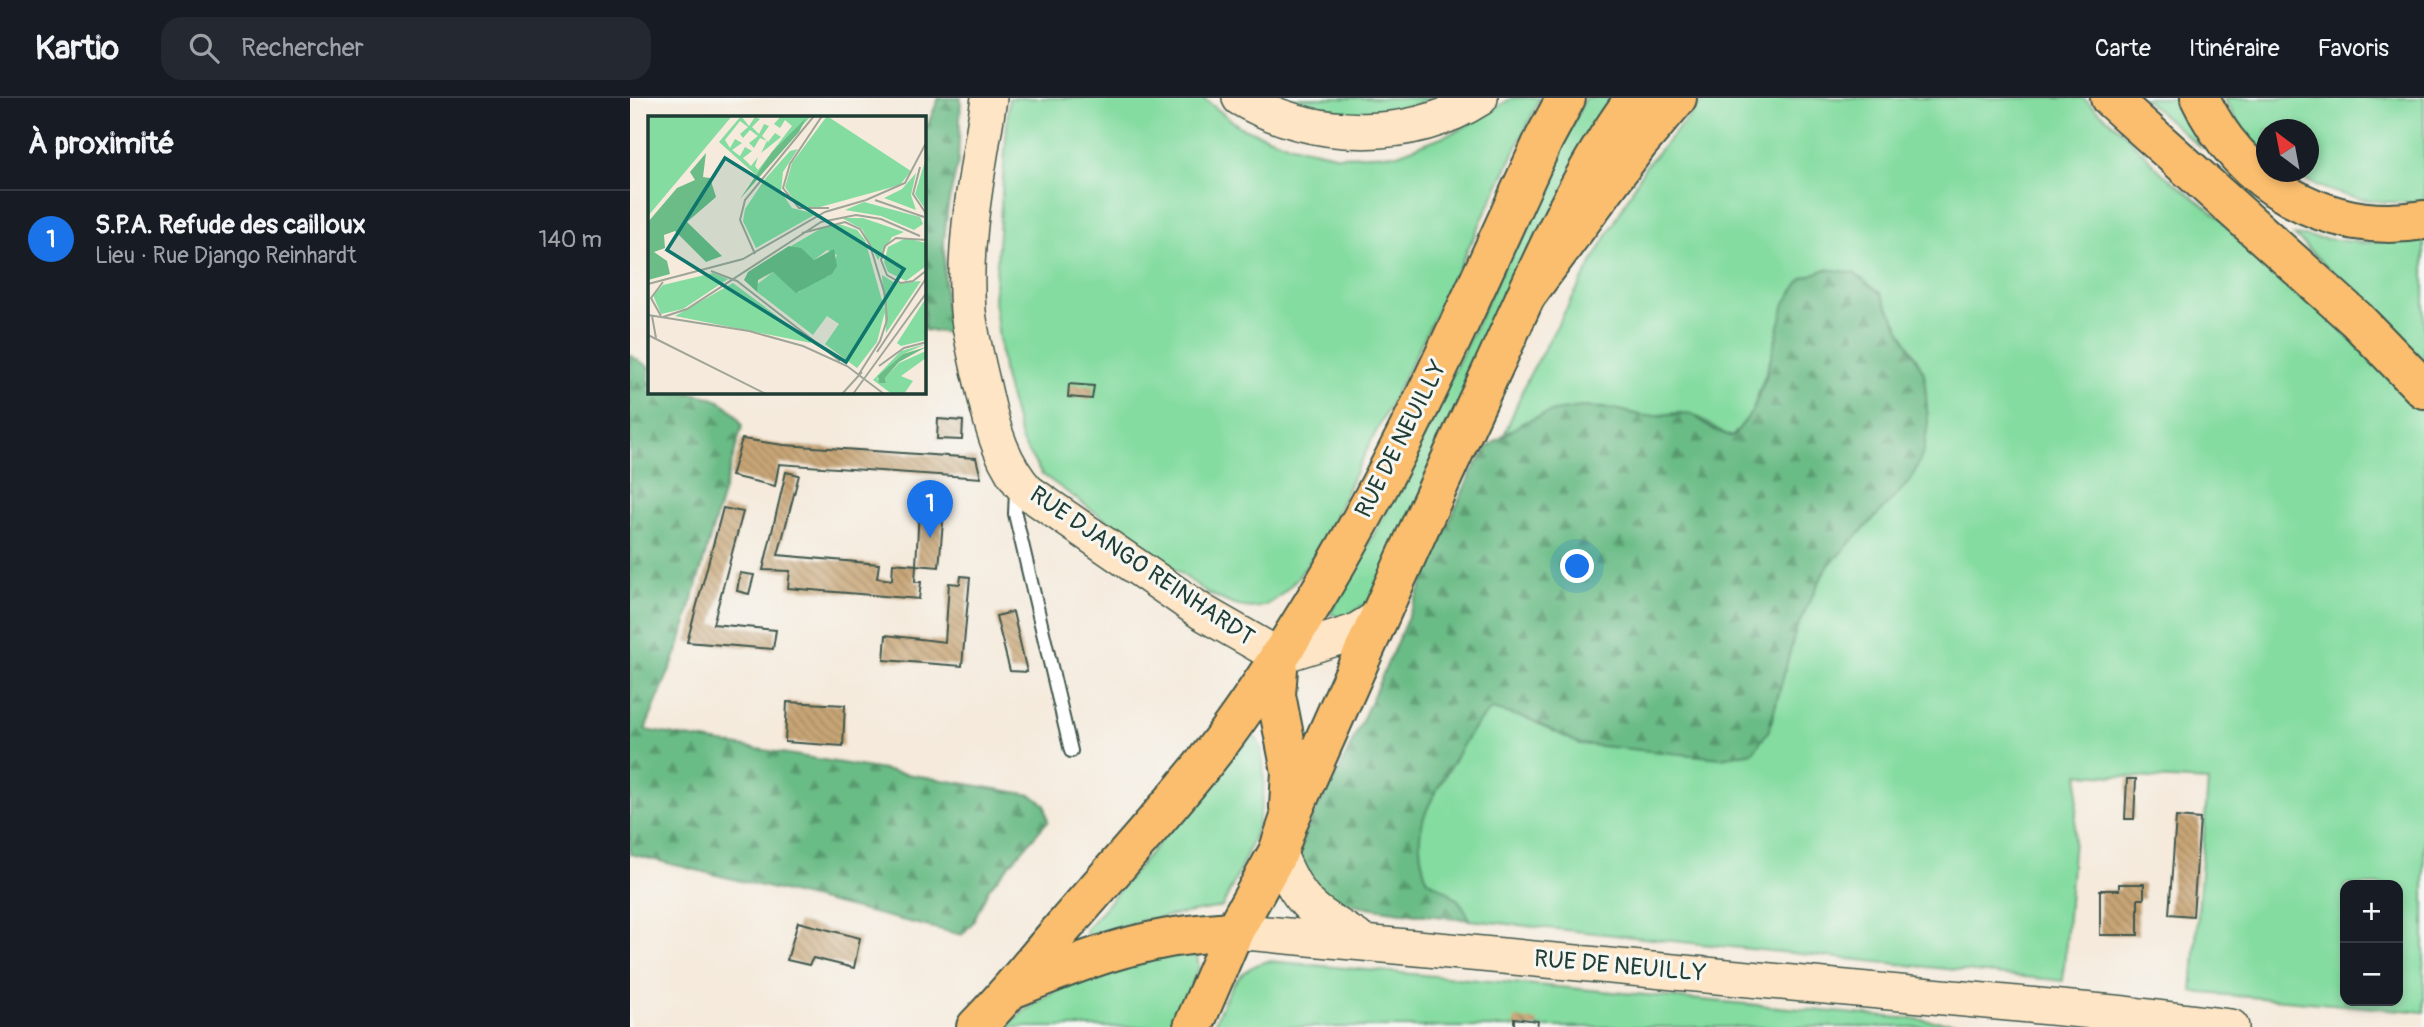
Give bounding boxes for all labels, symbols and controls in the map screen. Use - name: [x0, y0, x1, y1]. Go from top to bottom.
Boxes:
- search box: [161, 17, 651, 80]
- text: Kartio: [35, 28, 119, 69]
- icon: search: [185, 29, 223, 67]
- text: Rechercher: [241, 32, 364, 64]
- text: Carte: [2095, 34, 2151, 63]
- text: Itinéraire: [2189, 34, 2280, 63]
- text: Favoris: [2318, 34, 2389, 63]
- inset map: [648, 116, 926, 394]
- north arrow: [2256, 119, 2319, 182]
- text: À proximité: [28, 125, 174, 162]
- text: S.P.A. Refude des cailloux: [95, 209, 366, 241]
- text: 1: [47, 225, 56, 254]
- text: 140 m: [539, 225, 602, 254]
- text: Lieu · Rue Django Reinhardt: [95, 241, 357, 270]
- street label: RUE DE NEUILLY: [1349, 355, 1453, 522]
- pin: 1: [907, 480, 953, 538]
- street label: RUE DJANGO REINHARDT: [1024, 480, 1260, 652]
- your location: [1560, 549, 1594, 583]
- map controls: [2340, 880, 2403, 1006]
- button: +: [2340, 880, 2403, 943]
- button: −: [2340, 943, 2403, 1006]
- street label: RUE DE NEUILLY: [1533, 944, 1707, 988]

